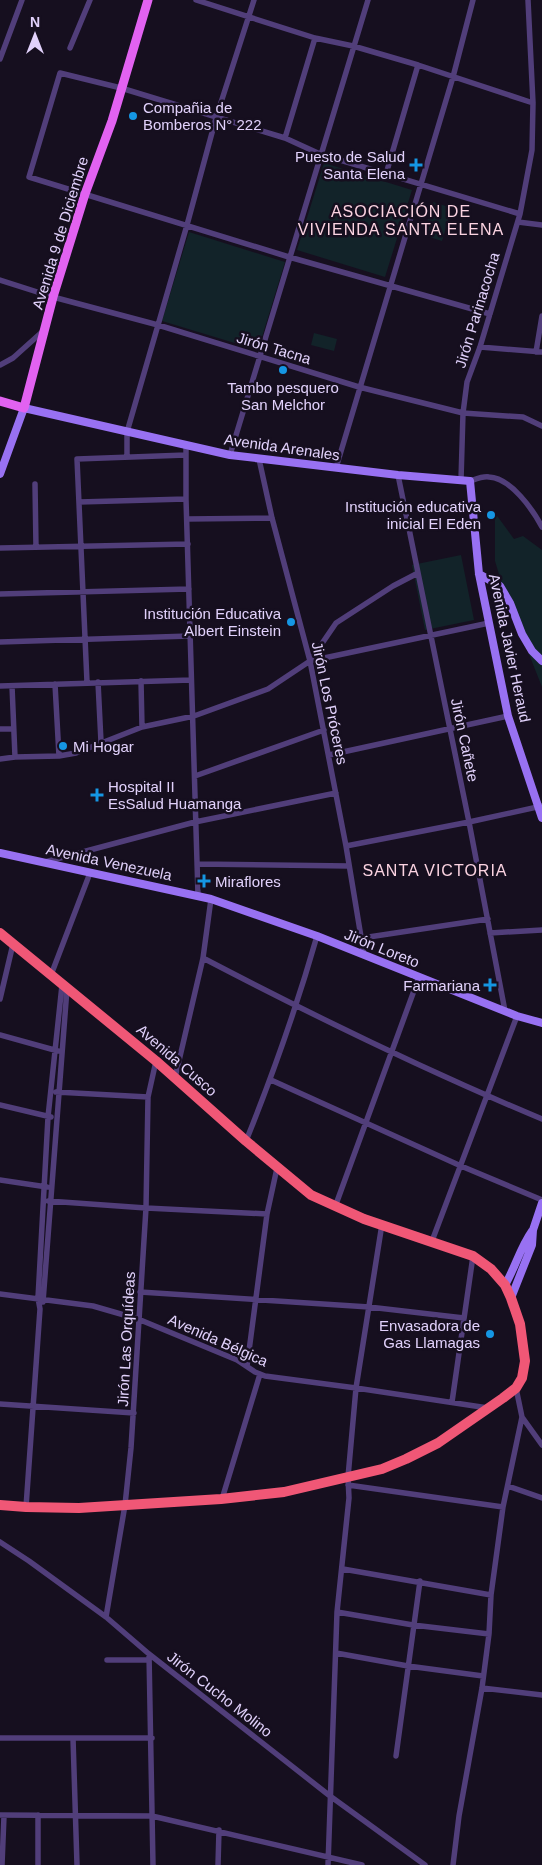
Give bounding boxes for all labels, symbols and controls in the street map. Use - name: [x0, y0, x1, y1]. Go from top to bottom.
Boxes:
- north arrow: [10, 10, 60, 60]
- text: N: [30, 14, 40, 30]
- place label: Compañia de Bomberos N° 222: [143, 99, 262, 133]
- marker: Compañia de Bomberos N° 222: [127, 110, 139, 122]
- place label: Puesto de Salud Santa Elena: [295, 148, 406, 182]
- street label: Avenida 9 de Diciembre: [29, 154, 91, 312]
- marker: Puesto de Salud Santa Elena: [409, 158, 423, 172]
- district label: ASOCIACIÓN DE VIVIENDA SANTA ELENA: [298, 202, 504, 238]
- street label: Jirón Parinacocha: [451, 249, 503, 370]
- street label: Jirón Tacna: [235, 329, 314, 367]
- marker: Tambo pesquero San Melchor: [277, 364, 289, 376]
- place label: Tambo pesquero San Melchor: [227, 379, 339, 413]
- street label: Avenida Arenales: [223, 430, 341, 464]
- place label: Institución educativa inicial El Eden: [345, 498, 482, 532]
- marker: Institución educativa inicial El Eden: [485, 509, 497, 521]
- street label: Avenida Javier Heraud: [486, 572, 534, 724]
- place label: Institución Educativa Albert Einstein: [143, 605, 282, 639]
- marker: Institución Educativa Albert Einstein: [285, 616, 297, 628]
- street label: Jirón Los Próceres: [309, 640, 351, 766]
- street label: Jirón Cañete: [448, 697, 482, 783]
- place label: Mi Hogar: [73, 738, 134, 755]
- marker: Mi Hogar: [57, 740, 69, 752]
- place label: Hospital II EsSalud Huamanga: [108, 778, 242, 812]
- marker: Hospital II EsSalud Huamanga: [90, 788, 104, 802]
- street label: Avenida Venezuela: [45, 840, 174, 884]
- district label: SANTA VICTORIA: [363, 862, 508, 879]
- place label: Miraflores: [215, 873, 281, 890]
- marker: Miraflores: [197, 874, 211, 888]
- street label: Jirón Loreto: [342, 925, 422, 971]
- place label: Farmariana: [403, 977, 481, 994]
- marker: Farmariana: [484, 979, 496, 991]
- street label: Avenida Cusco: [133, 1021, 221, 1099]
- street label: Jirón Las Orquídeas: [114, 1271, 138, 1407]
- street label: Avenida Bélgica: [166, 1310, 271, 1370]
- place label: Envasadora de Gas Llamagas: [379, 1317, 480, 1351]
- marker: Envasadora de Gas Llamagas: [484, 1328, 496, 1340]
- street label: Jirón Cucho Molino: [164, 1648, 276, 1740]

